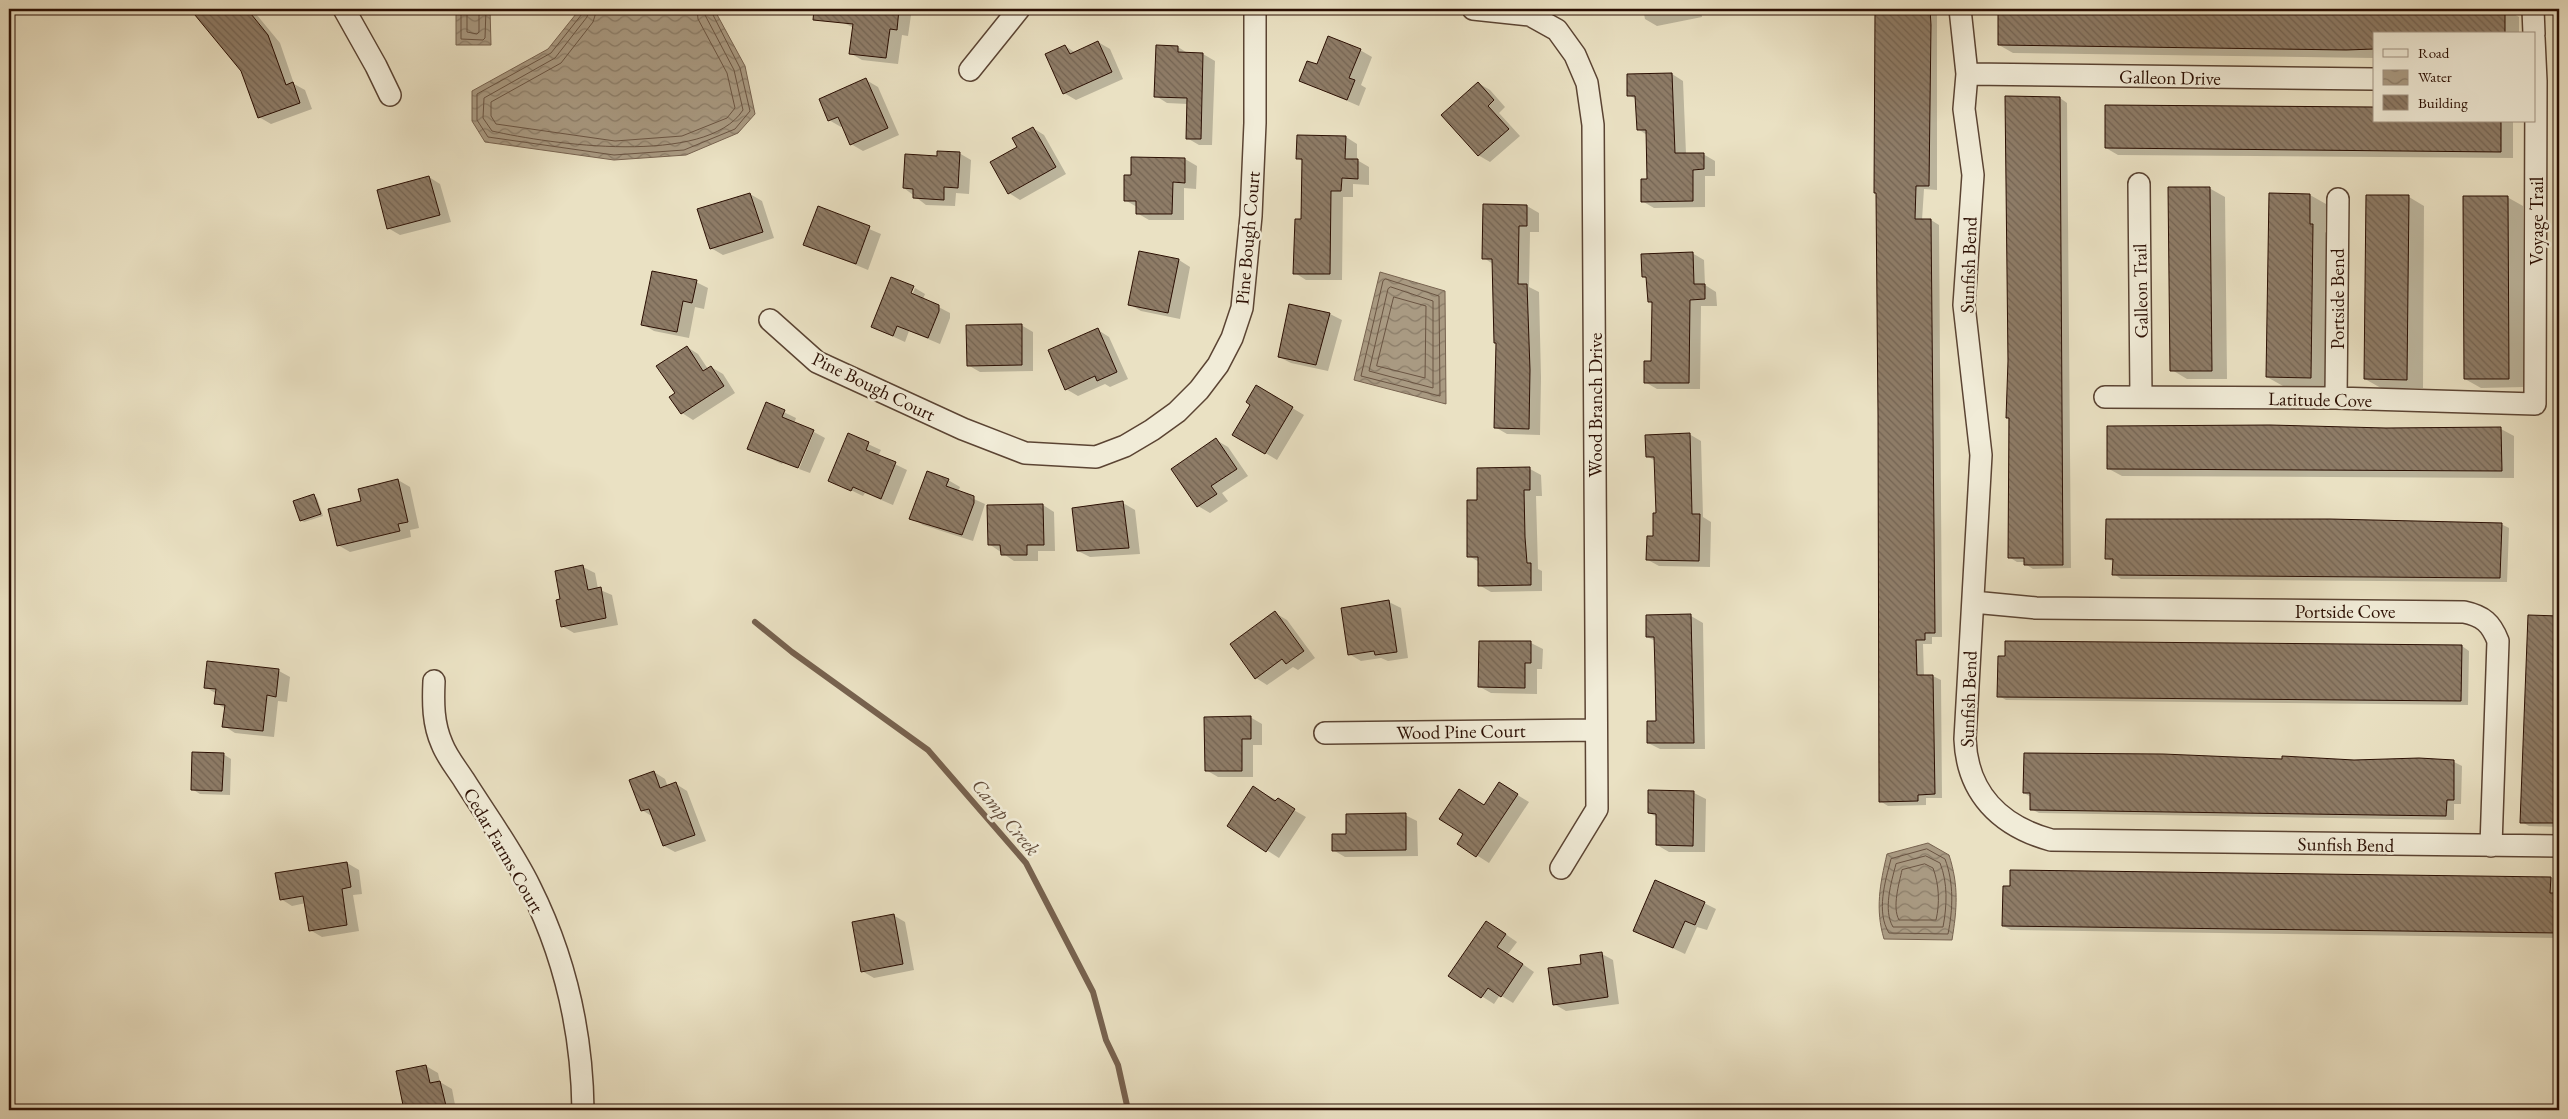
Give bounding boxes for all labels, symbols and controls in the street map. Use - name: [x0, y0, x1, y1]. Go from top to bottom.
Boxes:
- legend: [2373, 32, 2536, 122]
- text: Road: [2418, 43, 2450, 62]
- street label: Galleon Drive: [2119, 64, 2221, 91]
- text: Water: [2418, 67, 2452, 86]
- text: Building: [2418, 93, 2468, 112]
- street label: Pine Bough Court: [1229, 170, 1266, 306]
- street label: Voyage Trail: [2524, 176, 2549, 265]
- street label: Sunfish Bend: [1954, 216, 1983, 314]
- street label: Galleon Trail: [2127, 243, 2154, 339]
- street label: Portside Bend: [2325, 248, 2350, 350]
- street label: Wood Branch Drive: [1583, 333, 1608, 477]
- street label: Pine Bough Court: [808, 346, 940, 427]
- street label: Latitude Cove: [2268, 386, 2372, 413]
- street label: Portside Cove: [2295, 599, 2395, 624]
- street label: Sunfish Bend: [1954, 650, 1983, 748]
- street label: Wood Pine Court: [1396, 718, 1526, 745]
- water label: Camp Creek: [966, 773, 1046, 861]
- street label: Cedar Farms Court: [457, 783, 550, 918]
- street label: Sunfish Bend: [2297, 831, 2395, 858]

